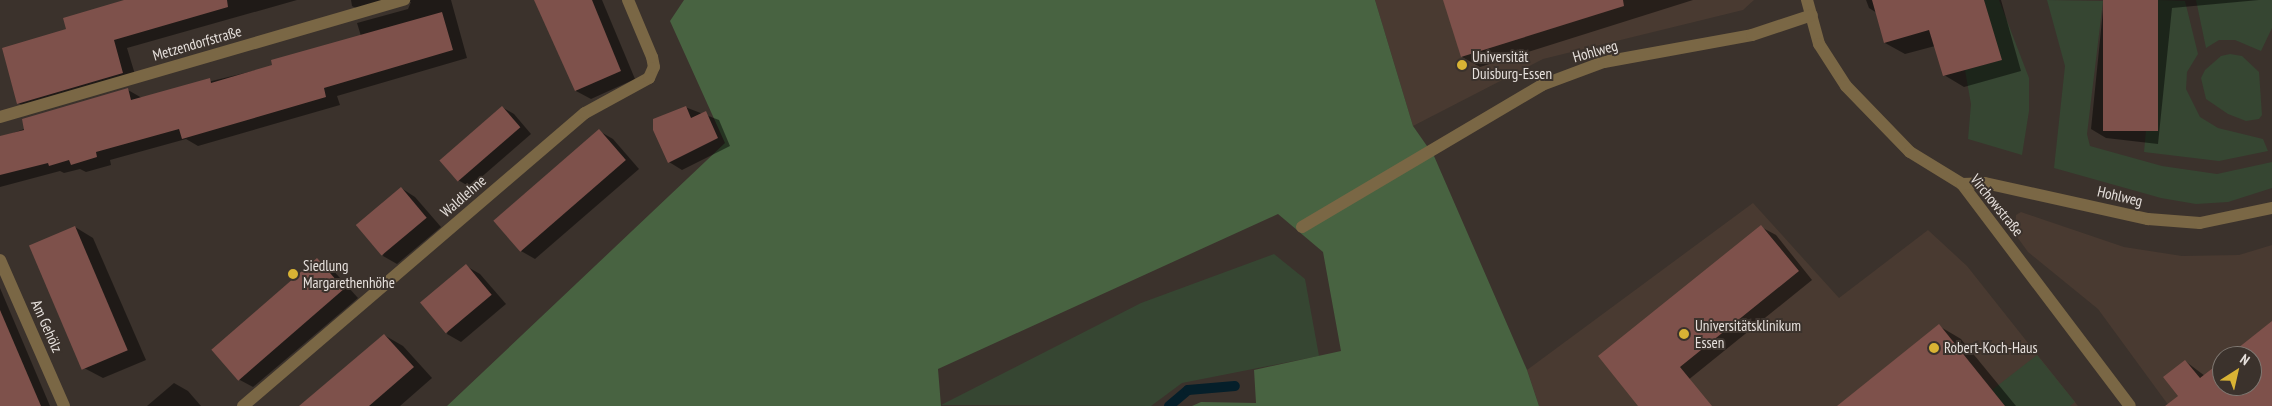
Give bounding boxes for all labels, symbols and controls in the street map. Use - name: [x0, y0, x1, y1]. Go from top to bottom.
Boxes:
- street label: Metzendorfstraße: [150, 22, 244, 64]
- street label: Hohlweg: [1570, 36, 1620, 66]
- place label: Universität Duisburg-Essen: [1472, 47, 1552, 82]
- marker: Universität Duisburg-Essen: [1456, 59, 1468, 71]
- street label: Virchowstraße: [1967, 170, 2027, 240]
- street label: Waldlehne: [436, 171, 490, 221]
- street label: Hohlweg: [2096, 182, 2144, 210]
- place label: Siedlung Margarethenhöhe: [303, 256, 395, 291]
- marker: Siedlung Margarethenhöhe: [287, 268, 299, 280]
- street label: Am Gehölz: [27, 297, 67, 355]
- place label: Universitätsklinikum Essen: [1695, 316, 1801, 351]
- marker: Universitätsklinikum Essen: [1677, 327, 1691, 341]
- place label: Robert-Koch-Haus: [1944, 339, 2038, 357]
- marker: Robert-Koch-Haus: [1928, 342, 1940, 354]
- north arrow: [2212, 346, 2262, 396]
- text: N: [2237, 350, 2253, 369]

